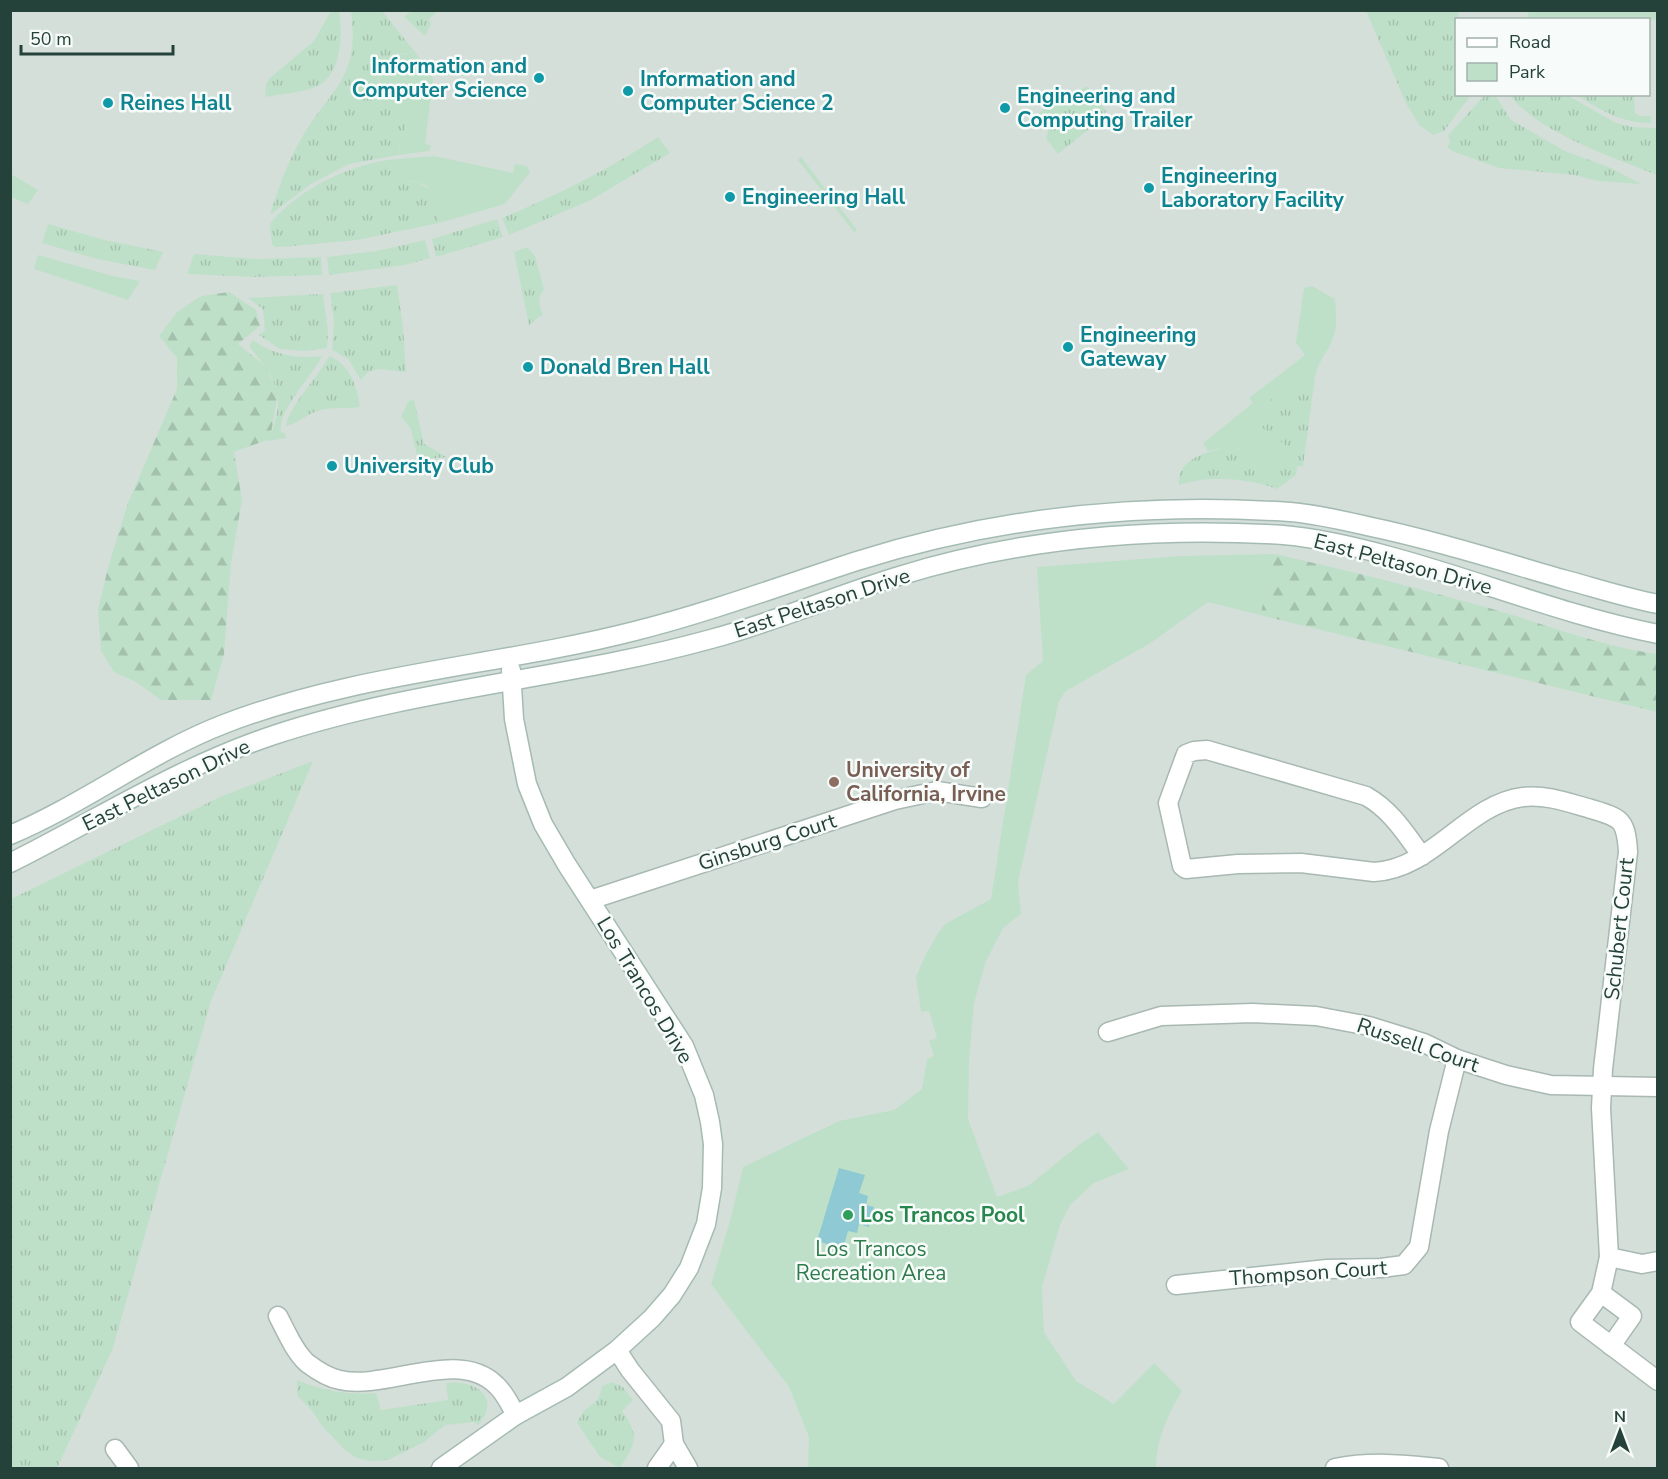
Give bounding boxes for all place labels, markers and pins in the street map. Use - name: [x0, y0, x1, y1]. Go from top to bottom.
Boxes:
- place label: Information and Computer Science: [352, 52, 527, 104]
- place label: Information and Computer Science 2: [640, 65, 834, 117]
- marker: Information and Computer Science: [532, 71, 546, 85]
- place label: Engineering and Computing Trailer: [1017, 82, 1193, 134]
- marker: Information and Computer Science 2: [621, 84, 635, 98]
- place label: Reines Hall: [120, 89, 232, 117]
- marker: Reines Hall: [101, 96, 115, 110]
- marker: Engineering and Computing Trailer: [998, 101, 1012, 115]
- place label: Engineering Laboratory Facility: [1161, 162, 1345, 214]
- marker: Engineering Laboratory Facility: [1142, 181, 1156, 195]
- place label: Engineering Hall: [742, 183, 906, 211]
- marker: Engineering Hall: [723, 190, 737, 204]
- place label: Engineering Gateway: [1080, 321, 1196, 373]
- marker: Engineering Gateway: [1061, 340, 1075, 354]
- place label: Donald Bren Hall: [540, 353, 710, 381]
- marker: Donald Bren Hall: [521, 360, 535, 374]
- place label: University Club: [344, 452, 494, 480]
- marker: University Club: [325, 459, 339, 473]
- place label: University of California, Irvine: [846, 756, 1006, 808]
- marker: University of California, Irvine: [827, 775, 841, 789]
- place label: Los Trancos Pool: [860, 1201, 1025, 1229]
- marker: Los Trancos Pool: [841, 1208, 855, 1222]

